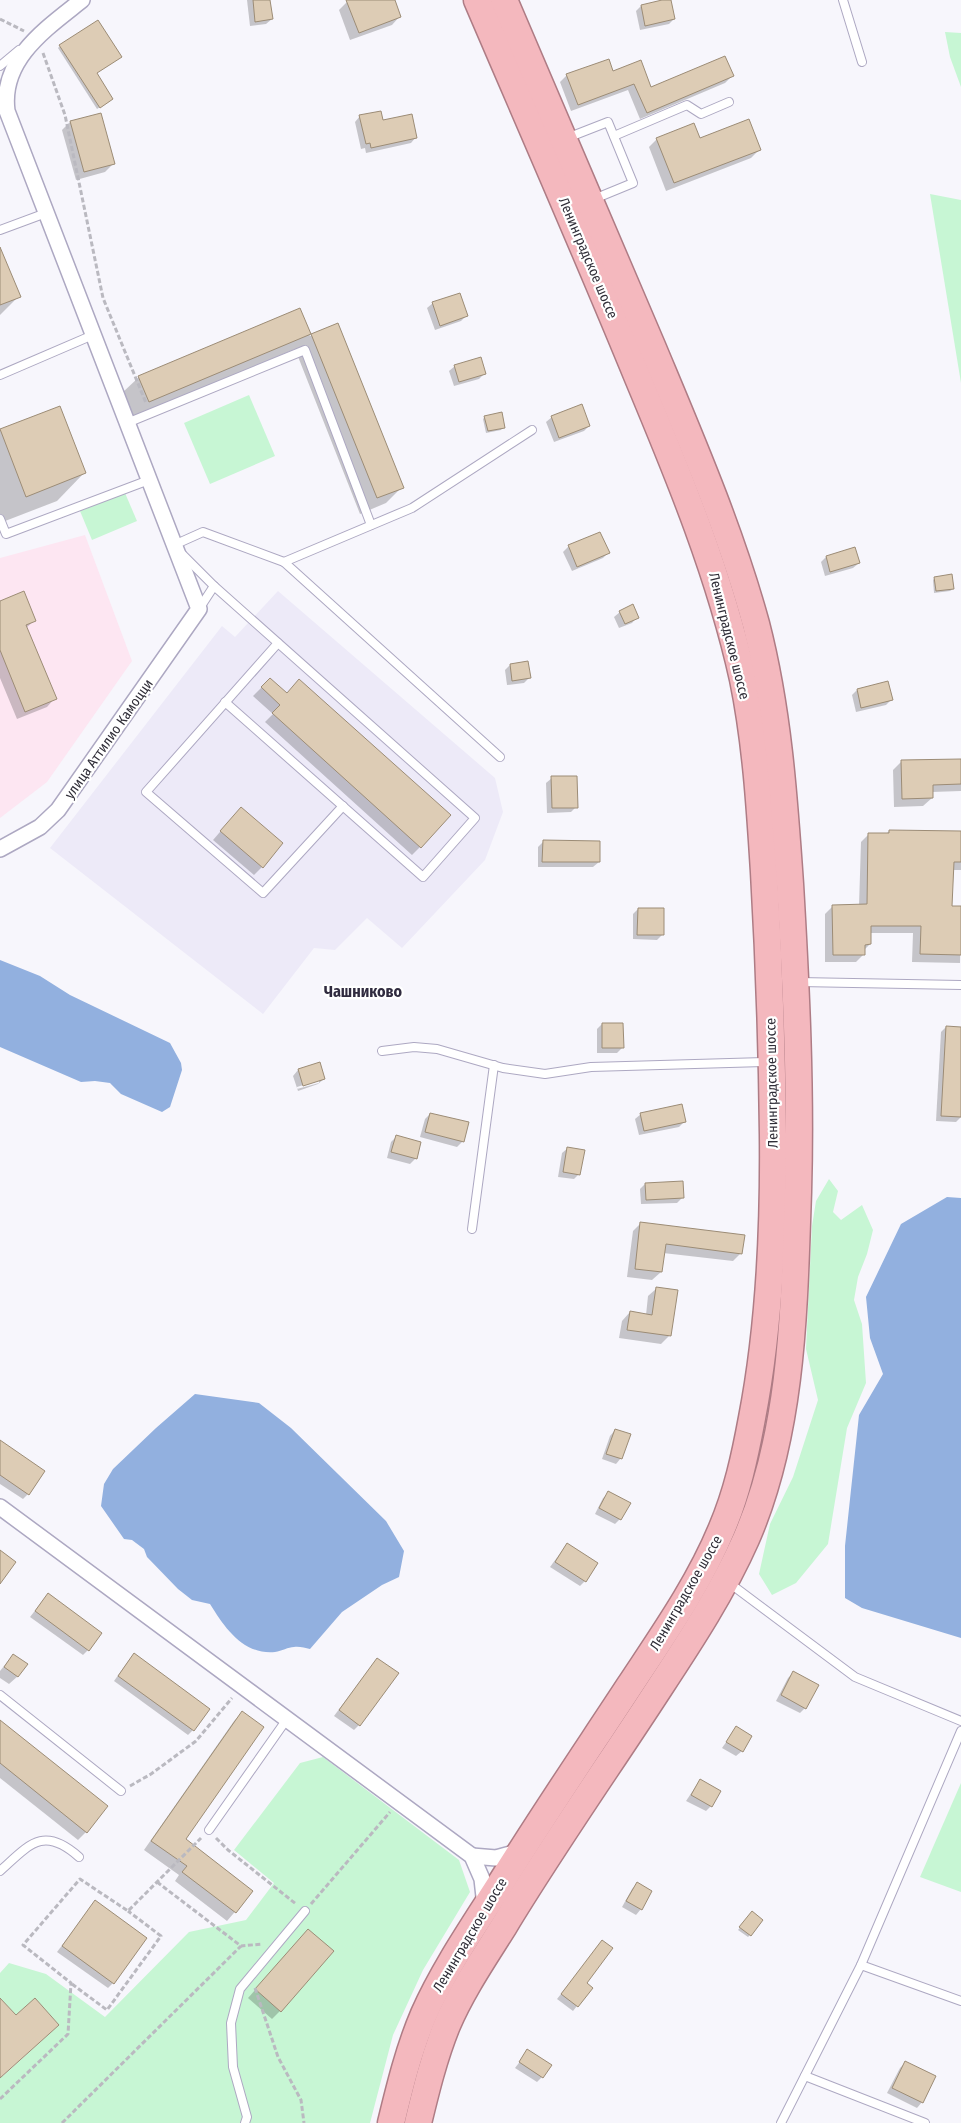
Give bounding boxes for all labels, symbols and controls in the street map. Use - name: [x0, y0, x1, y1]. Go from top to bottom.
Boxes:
- street label: Ленинградское шоссе: [555, 195, 621, 321]
- street label: Ленинградское шоссе: [705, 571, 753, 701]
- street label: улица Аттилио Камоцци: [61, 676, 157, 802]
- district label: Чашниково: [324, 982, 403, 1001]
- street label: Ленинградское шоссе: [762, 1018, 782, 1148]
- street label: Ленинградское шоссе: [646, 1532, 726, 1654]
- street label: Ленинградское шоссе: [429, 1875, 511, 1995]

